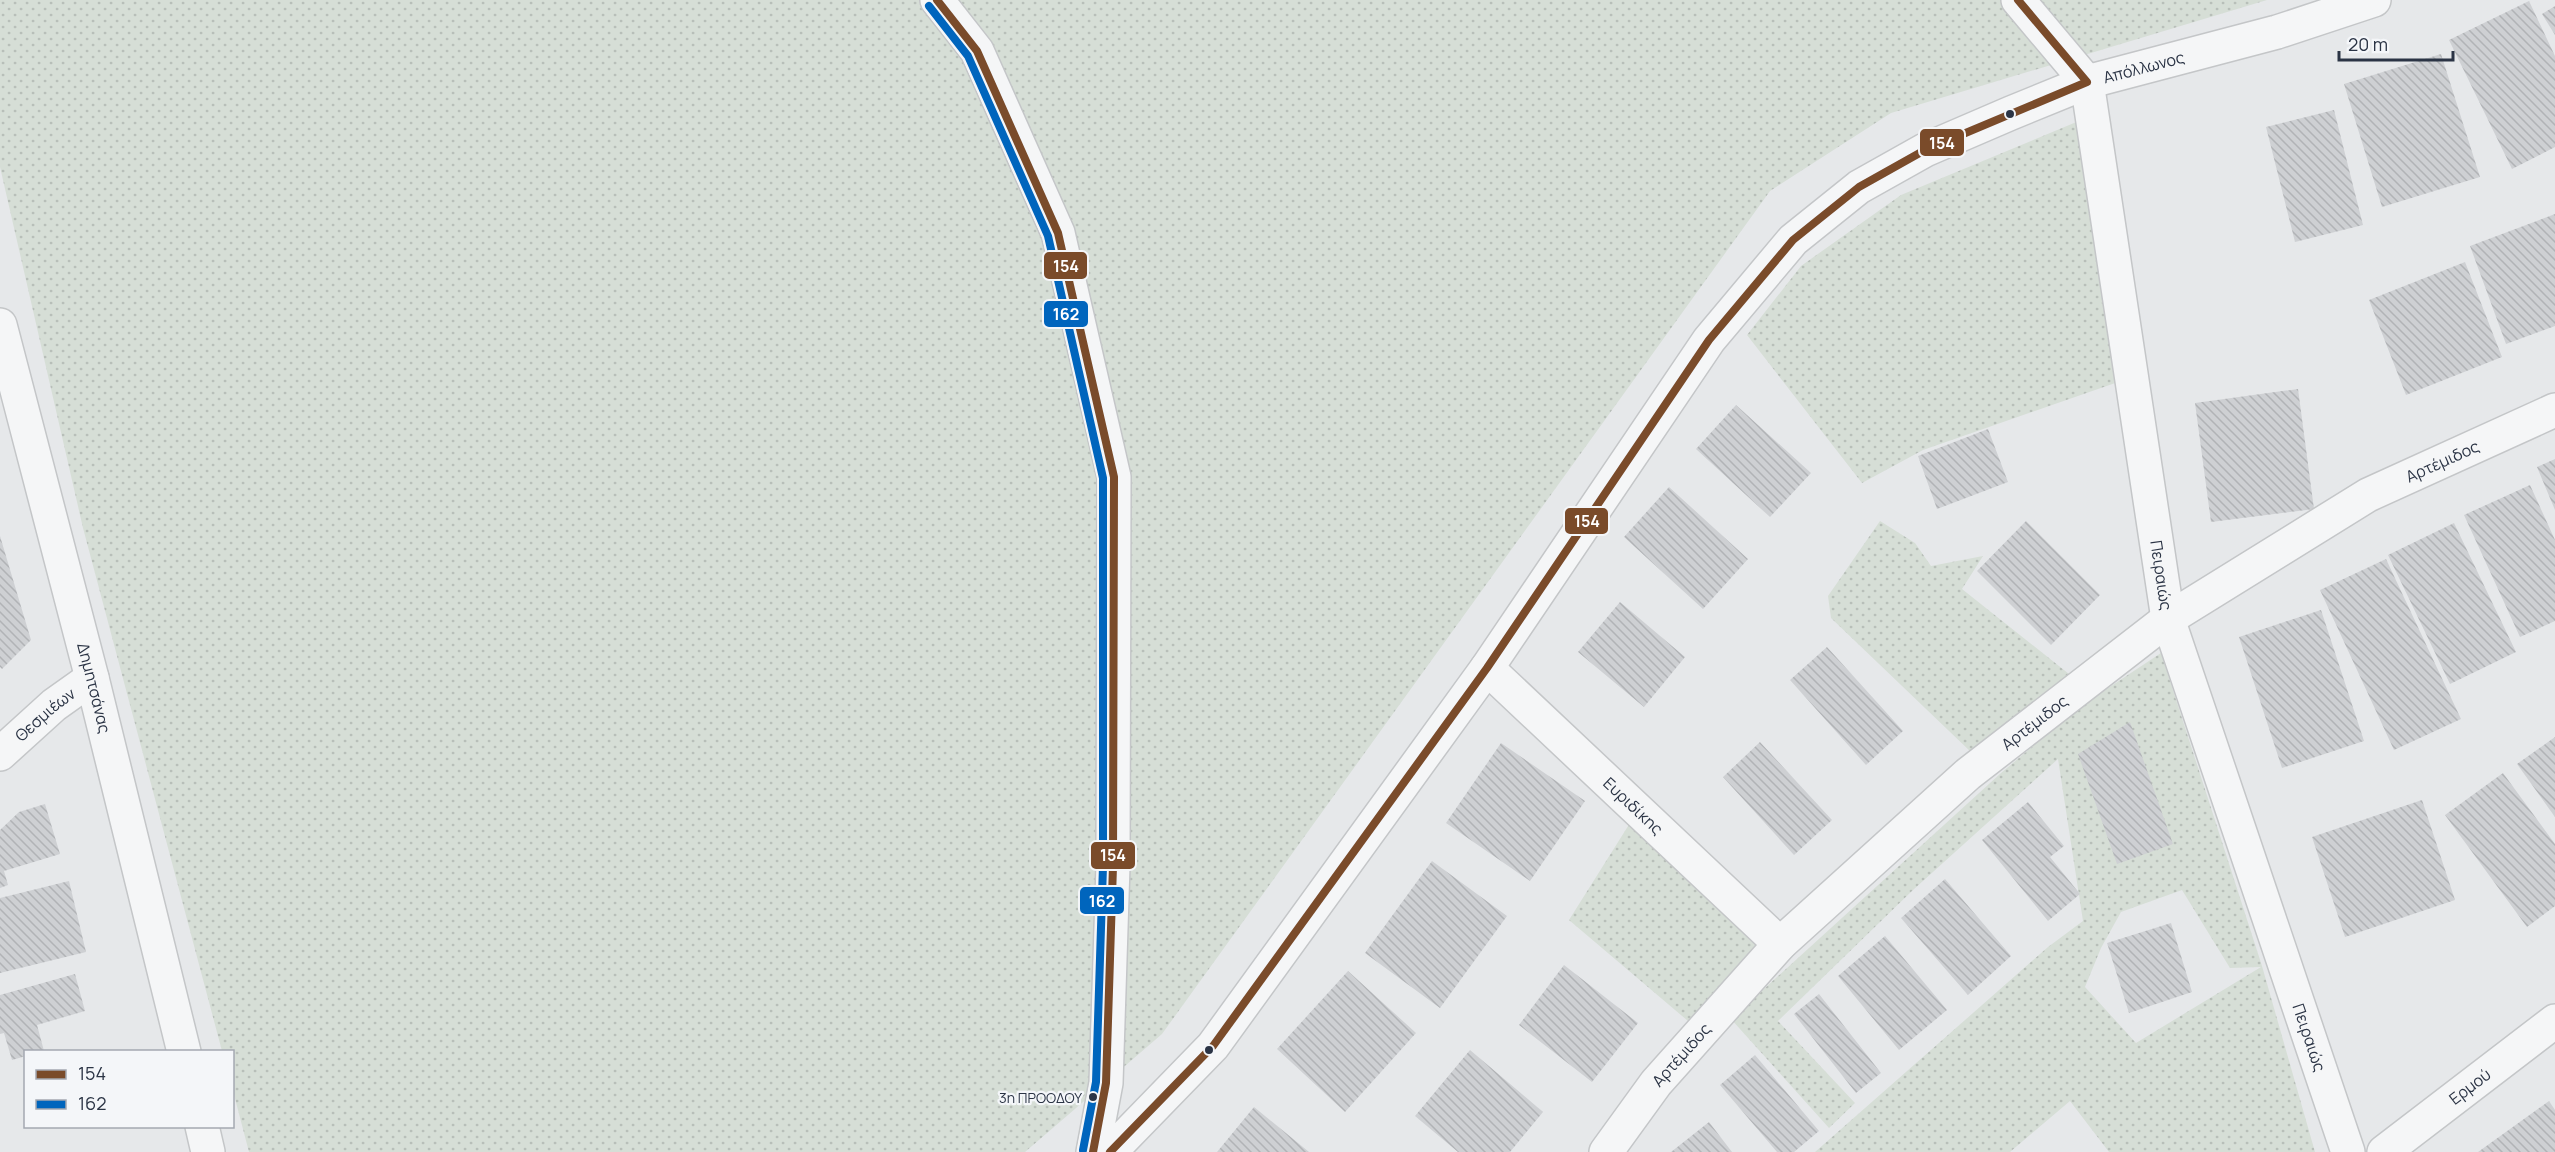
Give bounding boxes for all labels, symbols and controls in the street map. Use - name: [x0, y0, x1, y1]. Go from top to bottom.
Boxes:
- scale bar: [2339, 24, 2453, 62]
- text: 20 m: [2348, 32, 2388, 56]
- street label: Απόλλωνος: [2101, 46, 2187, 88]
- unlabelled marker: [2004, 108, 2016, 120]
- line badge: 154: [1919, 128, 1965, 157]
- text: 154: [1929, 132, 1955, 154]
- line badge: 154: [1043, 251, 1088, 280]
- text: 154: [1053, 255, 1079, 277]
- line badge: 162: [1043, 300, 1089, 328]
- text: 162: [1053, 303, 1079, 325]
- street label: Αρτέμιδος: [2402, 435, 2483, 487]
- line badge: 154: [1564, 507, 1609, 535]
- text: 154: [1574, 510, 1600, 532]
- street label: Πειραιώς: [2145, 539, 2178, 612]
- street label: Δημητσάνας: [72, 640, 116, 736]
- street label: Θεσμιέων: [10, 682, 80, 746]
- street label: Αρτέμιδος: [1997, 690, 2072, 755]
- street label: Ευριδίκης: [1599, 772, 1668, 840]
- line badge: 154: [1090, 841, 1136, 870]
- text: 154: [1100, 844, 1126, 866]
- line badge: 162: [1079, 886, 1125, 915]
- text: 162: [1089, 890, 1115, 912]
- street label: Πειραιώς: [2288, 1001, 2331, 1075]
- street label: Αρτέμιδος: [1647, 1018, 1716, 1091]
- unlabelled marker: [1203, 1044, 1215, 1056]
- legend: [24, 1050, 234, 1128]
- text: 154: [78, 1061, 106, 1085]
- street label: Ερμού: [2444, 1063, 2495, 1109]
- place label: 3η ΠΡΟΟΔΟΥ: [999, 1088, 1082, 1107]
- text: 162: [78, 1091, 106, 1115]
- marker: 3η ΠΡΟΟΔΟΥ: [1087, 1091, 1099, 1103]

